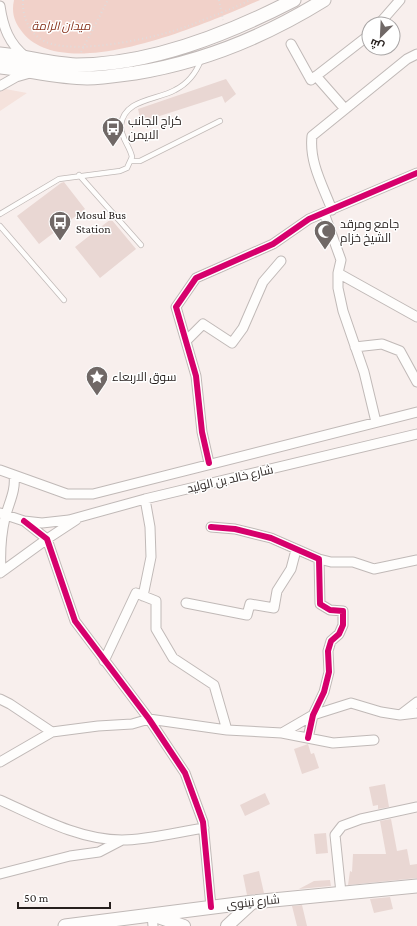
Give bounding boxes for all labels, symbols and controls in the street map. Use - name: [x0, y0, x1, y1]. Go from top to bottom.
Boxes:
- north arrow: [361, 16, 401, 56]
- park label: ميدان الرامة: [31, 19, 91, 33]
- text: ش: [368, 36, 386, 53]
- place label: كراج الجانب الايمن: [128, 114, 182, 142]
- bus stop icon: كراج الجانب الايمن: [100, 115, 126, 148]
- place label: Mosul Bus Station: [76, 208, 126, 236]
- bus stop icon: Mosul Bus Station: [47, 209, 73, 242]
- place label: جامع ومرقد الشيخ خزام: [340, 217, 399, 246]
- mosque icon: جامع ومرقد الشيخ خزام: [312, 218, 338, 251]
- place icon: سوق الاربعاء: [84, 364, 110, 397]
- place label: سوق الاربعاء: [112, 370, 177, 384]
- street label: شارع خالد بن الوليد: [185, 462, 275, 497]
- scale bar: [18, 884, 110, 910]
- text: 50 m: [24, 891, 49, 905]
- street label: شارع نينوى: [226, 892, 280, 913]

